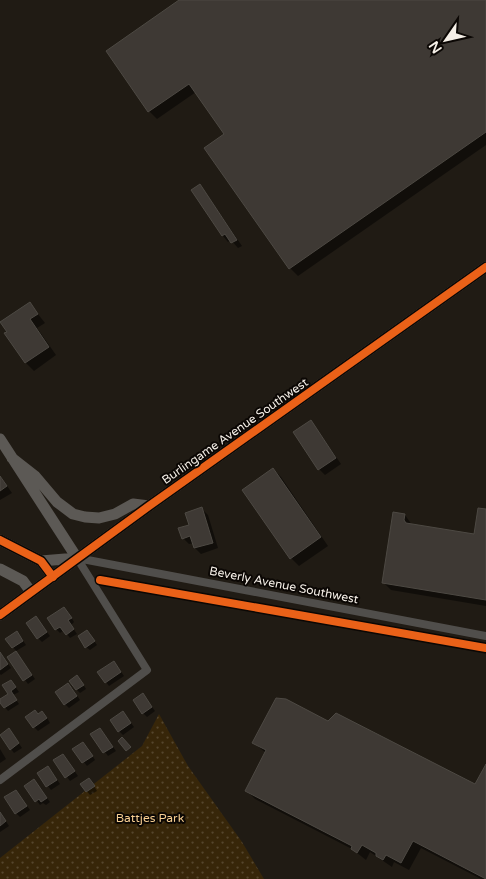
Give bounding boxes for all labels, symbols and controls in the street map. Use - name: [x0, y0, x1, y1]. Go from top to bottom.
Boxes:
- north arrow: [421, 15, 471, 65]
- text: N: [425, 38, 446, 56]
- street label: Burlingame Avenue Southwest: [159, 375, 311, 487]
- street label: Beverly Avenue Southwest: [208, 564, 360, 606]
- park label: Battjes Park: [116, 811, 185, 825]

